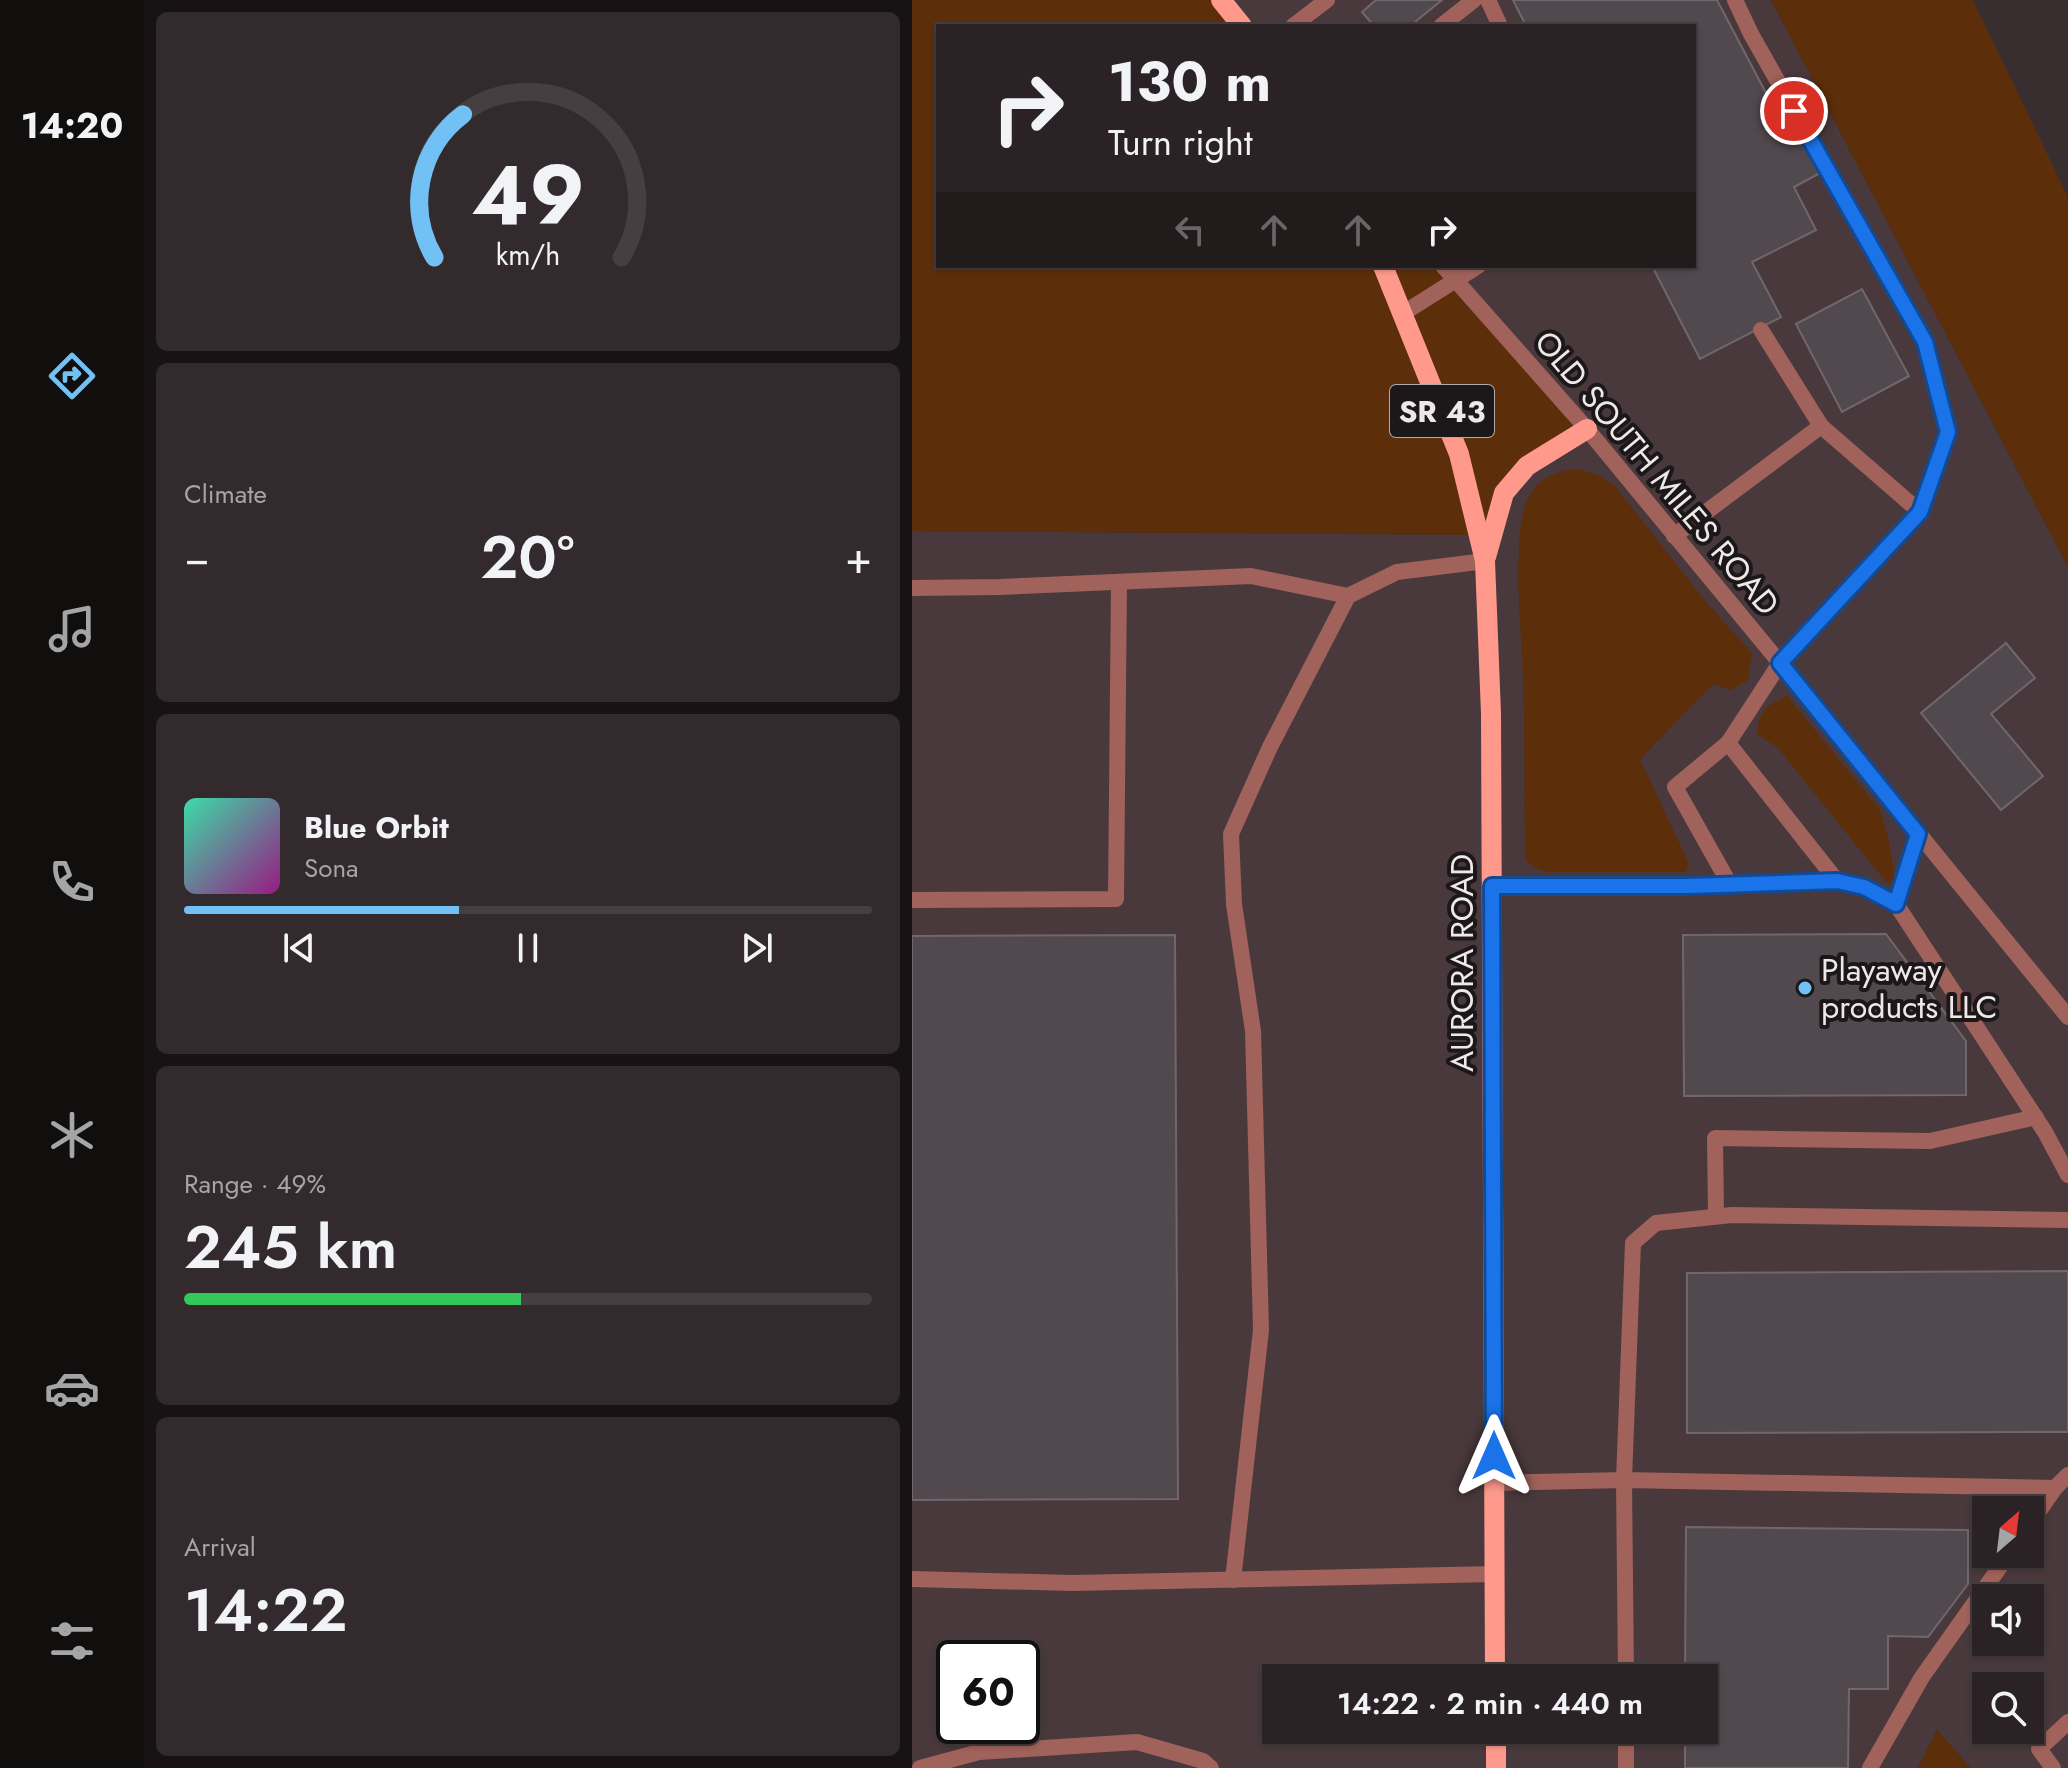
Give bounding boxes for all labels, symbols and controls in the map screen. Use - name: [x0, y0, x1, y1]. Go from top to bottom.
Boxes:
- text: 130 m: [1108, 41, 1271, 122]
- icon: right: [976, 56, 1080, 160]
- pin: [1760, 77, 1828, 145]
- icon: arrive: [1772, 89, 1816, 133]
- text: 14:20: [21, 99, 123, 151]
- text: Turn right: [1108, 116, 1253, 168]
- text: 49: [471, 134, 585, 254]
- icon: left: [1168, 208, 1212, 252]
- icon: ahead: [1252, 208, 1296, 252]
- icon: ahead: [1336, 208, 1380, 252]
- icon: right: [1420, 208, 1464, 252]
- text: km/h: [496, 234, 560, 276]
- street label: OLD SOUTH MILES ROAD: [1524, 321, 1790, 625]
- icon: directions: [44, 348, 100, 404]
- road number: SR 43: [1390, 385, 1494, 437]
- text: Climate: [184, 475, 267, 513]
- text: 20°: [481, 514, 574, 601]
- text: −: [184, 526, 210, 590]
- text: +: [845, 526, 872, 590]
- icon: music: [44, 601, 100, 657]
- text: Blue Orbit: [304, 806, 449, 849]
- text: Sona: [304, 849, 359, 887]
- icon: phone: [44, 854, 100, 910]
- street label: AURORA ROAD: [1439, 854, 1485, 1072]
- icon: previous: [277, 926, 321, 970]
- icon: pause: [506, 926, 550, 970]
- icon: next: [735, 926, 779, 970]
- place label: Playaway products LLC: [1821, 947, 1997, 1030]
- marker: Playaway products LLC: [1796, 979, 1814, 997]
- icon: climate: [44, 1107, 100, 1163]
- text: Range · 49%: [184, 1165, 326, 1203]
- text: 245 km: [184, 1204, 397, 1291]
- icon: car: [44, 1360, 100, 1416]
- position arrow: [1452, 1414, 1536, 1498]
- north arrow: [1972, 1496, 2044, 1568]
- map controls: [1972, 1496, 2044, 1744]
- text: Arrival: [184, 1528, 256, 1566]
- text: 14:22: [184, 1567, 348, 1654]
- button: sound: [1972, 1584, 2044, 1656]
- icon: filters: [44, 1613, 100, 1669]
- speed limit sign: 60: [936, 1640, 1040, 1744]
- button: search: [1972, 1672, 2044, 1744]
- text: 14:22 · 2 min · 440 m: [1337, 1682, 1643, 1725]

